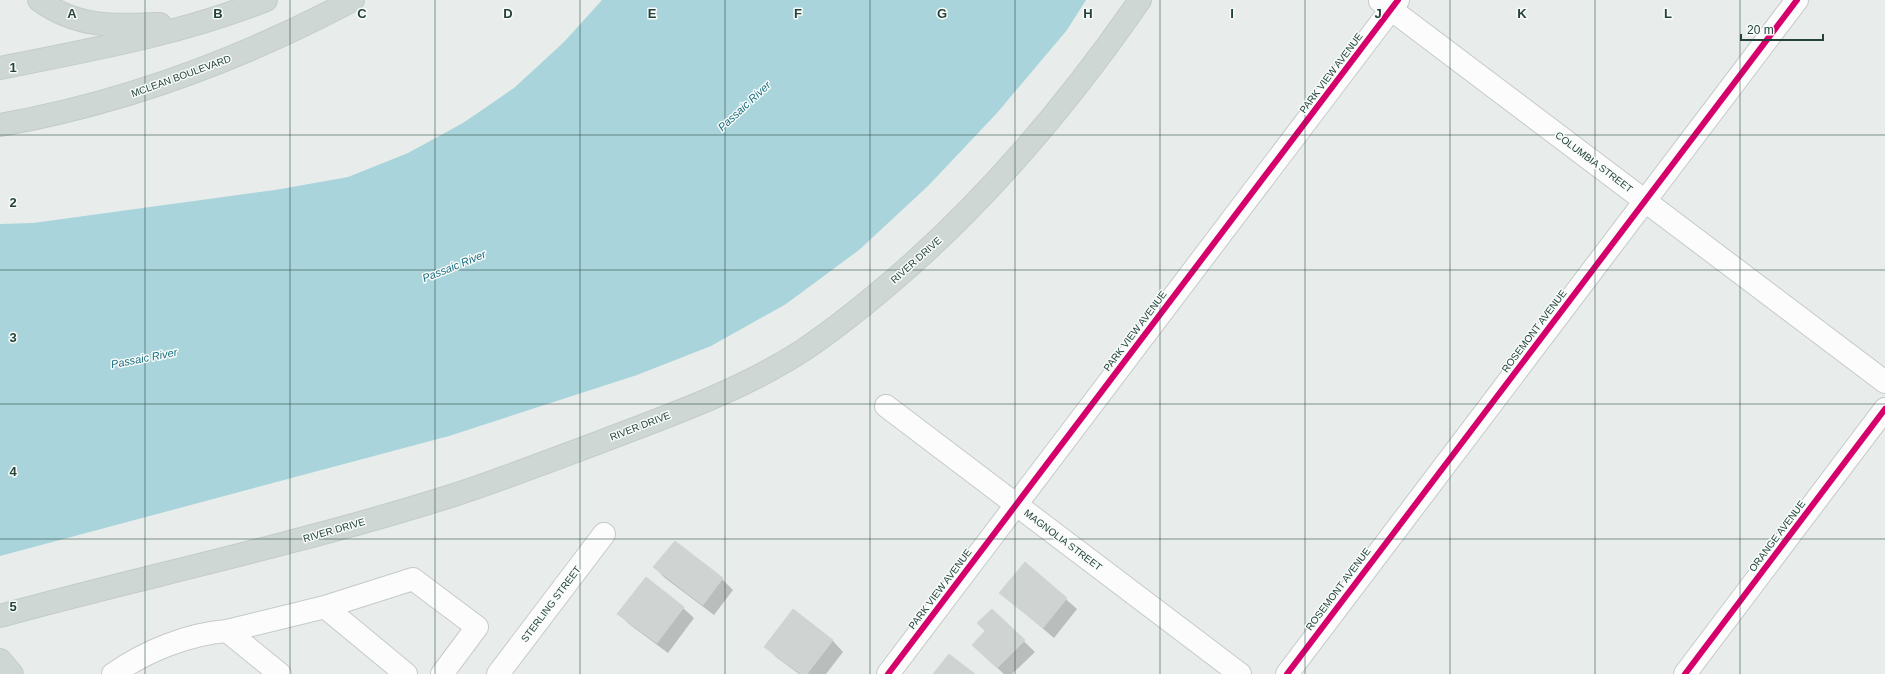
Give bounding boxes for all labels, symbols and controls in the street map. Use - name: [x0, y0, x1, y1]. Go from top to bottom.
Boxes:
- text: A: [67, 6, 77, 21]
- text: B: [213, 6, 223, 21]
- text: C: [357, 6, 367, 21]
- text: D: [503, 6, 513, 21]
- text: E: [648, 6, 657, 21]
- text: F: [794, 6, 802, 21]
- text: G: [937, 6, 947, 21]
- text: H: [1083, 6, 1093, 21]
- text: I: [1230, 6, 1234, 21]
- text: J: [1374, 6, 1382, 21]
- text: K: [1517, 6, 1527, 21]
- text: L: [1664, 6, 1672, 21]
- scale bar: [1741, 16, 1823, 42]
- text: 20 m: [1747, 23, 1774, 37]
- street label: PARK VIEW AVENUE: [1297, 31, 1365, 115]
- street label: MCLEAN BOULEVARD: [130, 53, 232, 99]
- text: 1: [9, 60, 17, 75]
- water label: Passaic River: [715, 78, 774, 133]
- street label: COLUMBIA STREET: [1553, 129, 1635, 195]
- text: 2: [9, 195, 17, 210]
- street label: RIVER DRIVE: [889, 234, 944, 285]
- water label: Passaic River: [421, 247, 489, 284]
- street label: ROSEMONT AVENUE: [1499, 287, 1569, 374]
- street label: PARK VIEW AVENUE: [1101, 289, 1169, 373]
- text: 3: [9, 330, 17, 345]
- water label: Passaic River: [110, 345, 179, 370]
- street label: RIVER DRIVE: [608, 409, 672, 443]
- text: 4: [9, 464, 17, 479]
- street label: ORANGE AVENUE: [1747, 498, 1807, 574]
- street label: MAGNOLIA STREET: [1022, 507, 1104, 573]
- street label: RIVER DRIVE: [302, 516, 367, 544]
- street label: ROSEMONT AVENUE: [1303, 545, 1373, 632]
- street label: PARK VIEW AVENUE: [906, 547, 974, 631]
- street label: STERLING STREET: [519, 564, 583, 644]
- text: 5: [9, 599, 17, 614]

